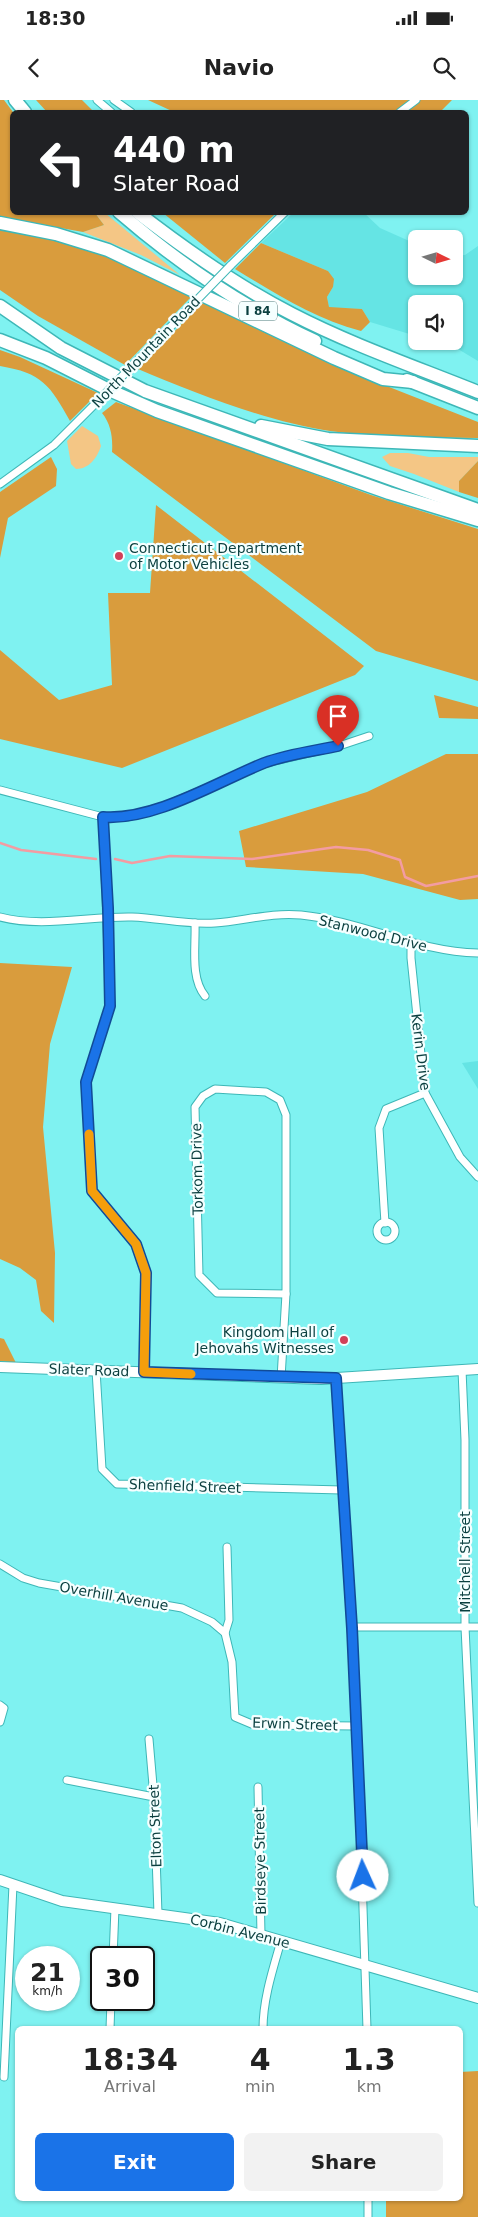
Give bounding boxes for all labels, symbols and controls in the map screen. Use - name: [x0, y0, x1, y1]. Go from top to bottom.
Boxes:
- text: 18:30: [25, 7, 85, 29]
- icon: back: [20, 54, 48, 82]
- icon: search: [430, 54, 458, 82]
- text: Navio: [204, 55, 274, 80]
- icon: left: [30, 130, 95, 195]
- text: 440 m: [113, 130, 235, 170]
- text: Slater Road: [113, 171, 240, 196]
- north arrow: [408, 230, 462, 285]
- map controls: [408, 230, 463, 350]
- street label: North Mountain Road: [89, 293, 203, 411]
- button: sound: [408, 295, 463, 350]
- road number: I 84: [239, 302, 277, 320]
- place label: Connecticut Department of Motor Vehicles: [129, 540, 303, 572]
- marker: Connecticut Department of Motor Vehicles: [113, 550, 125, 562]
- pin: [317, 695, 359, 746]
- icon: arrive: [324, 702, 352, 730]
- street label: Stanwood Drive: [317, 912, 429, 954]
- street label: Kerin Drive: [408, 1013, 434, 1091]
- street label: Torkom Drive: [188, 1123, 206, 1216]
- place label: Kingdom Hall of Jehovahs Witnesses: [194, 1324, 335, 1356]
- marker: Kingdom Hall of Jehovahs Witnesses: [338, 1334, 350, 1346]
- street label: Slater Road: [48, 1361, 130, 1379]
- street label: Shenfield Street: [129, 1476, 242, 1496]
- street label: Mitchell Street: [457, 1511, 473, 1613]
- street label: Overhill Avenue: [58, 1579, 170, 1613]
- street label: Erwin Street: [252, 1715, 339, 1734]
- street label: Elton Street: [146, 1784, 164, 1868]
- street label: Birdseye Street: [251, 1807, 269, 1915]
- position arrow: [336, 1849, 388, 1901]
- street label: Corbin Avenue: [188, 1911, 292, 1951]
- speed limit sign: 30: [90, 1946, 155, 2011]
- text: 21: [30, 1958, 65, 1987]
- text: km/h: [32, 1984, 63, 1998]
- text: 18:34: [82, 2042, 178, 2077]
- text: 4: [250, 2042, 271, 2077]
- text: 1.3: [343, 2042, 396, 2077]
- text: Arrival: [104, 2077, 156, 2096]
- text: min: [245, 2077, 275, 2096]
- text: km: [357, 2077, 382, 2096]
- button: Exit: [35, 2133, 234, 2191]
- button: Share: [244, 2133, 443, 2191]

